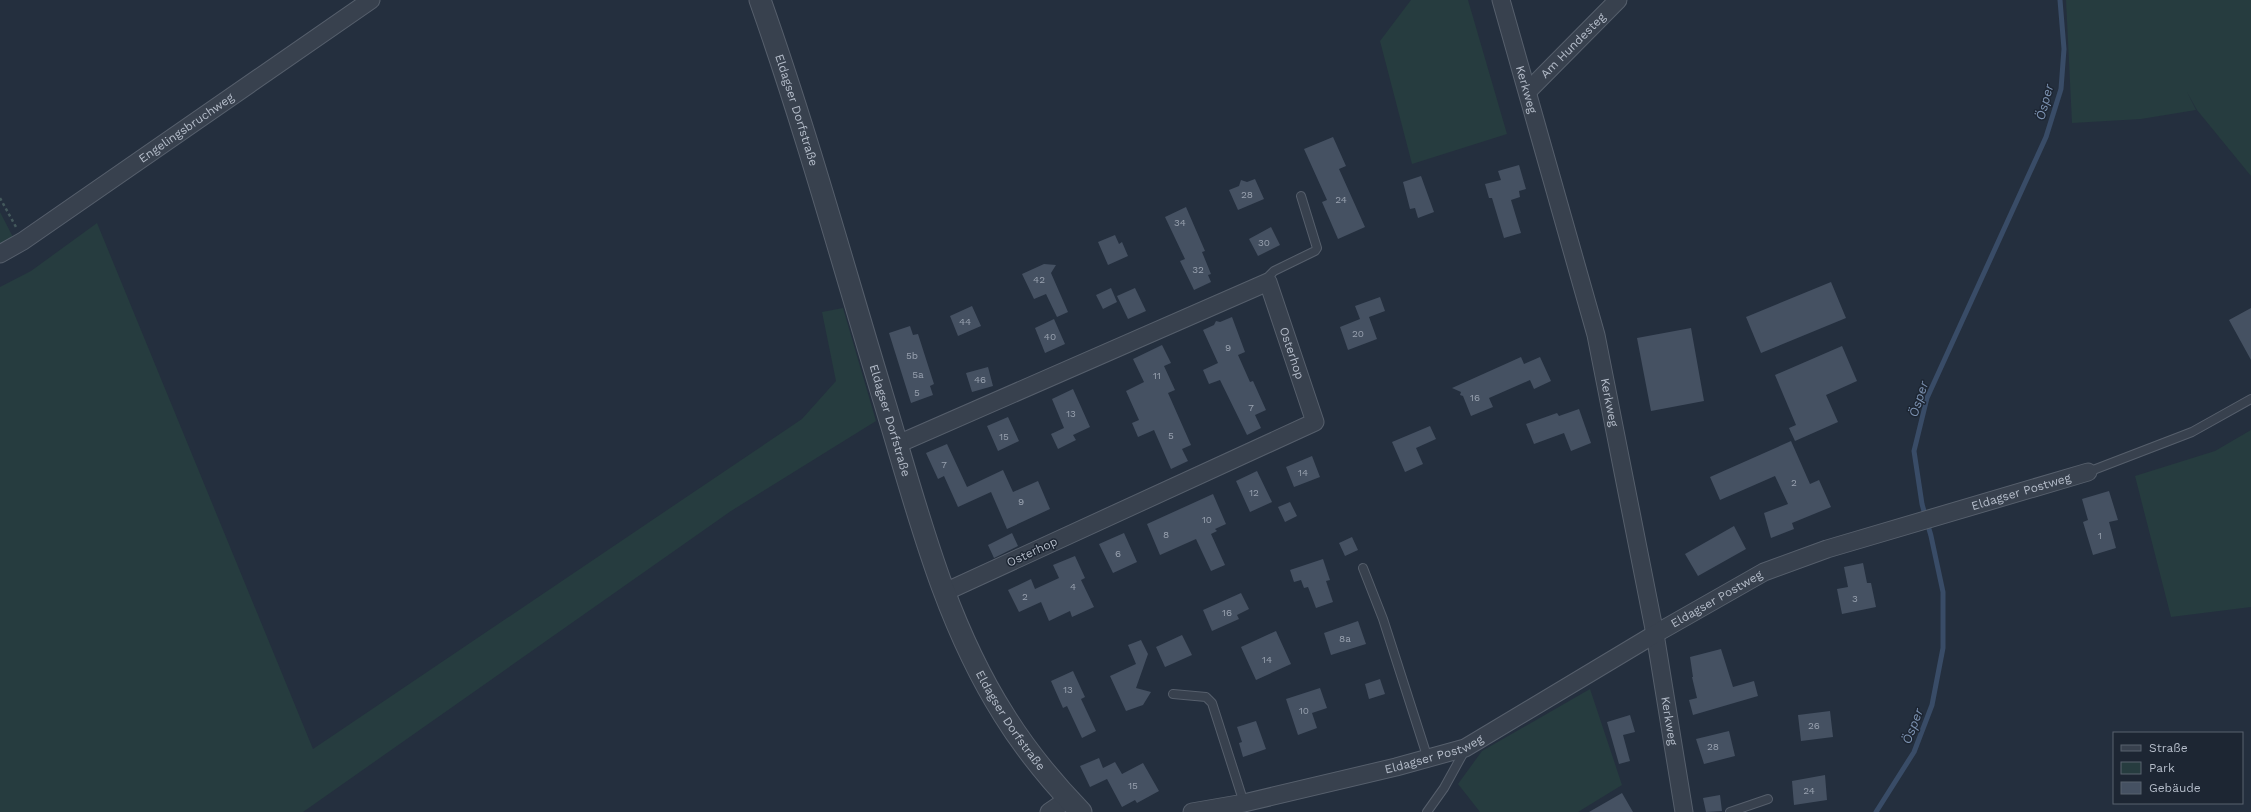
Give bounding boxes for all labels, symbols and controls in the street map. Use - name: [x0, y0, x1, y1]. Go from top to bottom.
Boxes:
- street label: Am Hundesteg: [1538, 10, 1609, 81]
- street label: Eldagser Dorfstraße: [772, 52, 821, 168]
- street label: Kerkweg: [1513, 64, 1540, 116]
- water label: Ösper: [2032, 81, 2057, 122]
- street label: Engelingsbruchweg: [136, 90, 237, 166]
- house number: 28: [1241, 189, 1253, 200]
- house number: 24: [1335, 194, 1347, 205]
- house number: 34: [1174, 217, 1186, 228]
- house number: 30: [1258, 237, 1270, 248]
- house number: 32: [1192, 264, 1204, 275]
- house number: 42: [1033, 274, 1045, 285]
- house number: 44: [959, 316, 971, 327]
- street label: Osterhop: [1277, 325, 1307, 381]
- house number: 20: [1352, 328, 1364, 339]
- house number: 40: [1044, 331, 1056, 342]
- house number: 9: [1225, 342, 1231, 353]
- house number: 5b: [906, 350, 918, 361]
- street label: Eldagser Dorfstraße: [867, 363, 913, 478]
- house number: 5a: [912, 369, 924, 380]
- house number: 11: [1153, 370, 1161, 381]
- house number: 46: [974, 374, 986, 385]
- street label: Kerkweg: [1598, 377, 1621, 429]
- water label: Ösper: [1906, 378, 1932, 419]
- house number: 5: [914, 387, 920, 398]
- house number: 16: [1470, 392, 1480, 403]
- house number: 7: [1248, 402, 1254, 413]
- house number: 13: [1066, 408, 1076, 419]
- house number: 5: [1168, 430, 1174, 441]
- house number: 15: [999, 431, 1009, 442]
- house number: 7: [941, 459, 947, 470]
- house number: 14: [1298, 467, 1308, 478]
- street label: Eldagser Postweg: [1970, 470, 2073, 513]
- house number: 2: [1791, 477, 1797, 488]
- house number: 12: [1249, 487, 1259, 498]
- house number: 9: [1018, 496, 1024, 507]
- house number: 10: [1202, 514, 1212, 525]
- house number: 8: [1163, 529, 1169, 540]
- house number: 1: [2098, 530, 2102, 541]
- street label: Osterhop: [1004, 534, 1060, 570]
- house number: 6: [1115, 548, 1121, 559]
- street label: Eldagser Postweg: [1668, 567, 1765, 631]
- house number: 4: [1070, 581, 1076, 592]
- house number: 2: [1022, 591, 1028, 602]
- house number: 3: [1852, 593, 1858, 604]
- house number: 16: [1222, 607, 1232, 618]
- house number: 8a: [1339, 633, 1351, 644]
- house number: 14: [1262, 654, 1272, 665]
- street label: Eldagser Dorfstraße: [973, 668, 1048, 773]
- house number: 13: [1063, 684, 1073, 695]
- street label: Kerkweg: [1658, 695, 1680, 747]
- house number: 10: [1299, 705, 1309, 716]
- water label: Ösper: [1899, 705, 1926, 746]
- house number: 26: [1808, 720, 1820, 731]
- street label: Eldagser Postweg: [1383, 731, 1486, 776]
- legend: [2113, 732, 2243, 804]
- house number: 28: [1707, 741, 1719, 752]
- text: Straße: [2149, 741, 2188, 755]
- text: Park: [2149, 761, 2175, 775]
- house number: 15: [1128, 780, 1138, 791]
- text: Gebäude: [2149, 781, 2201, 795]
- house number: 24: [1803, 785, 1815, 796]

